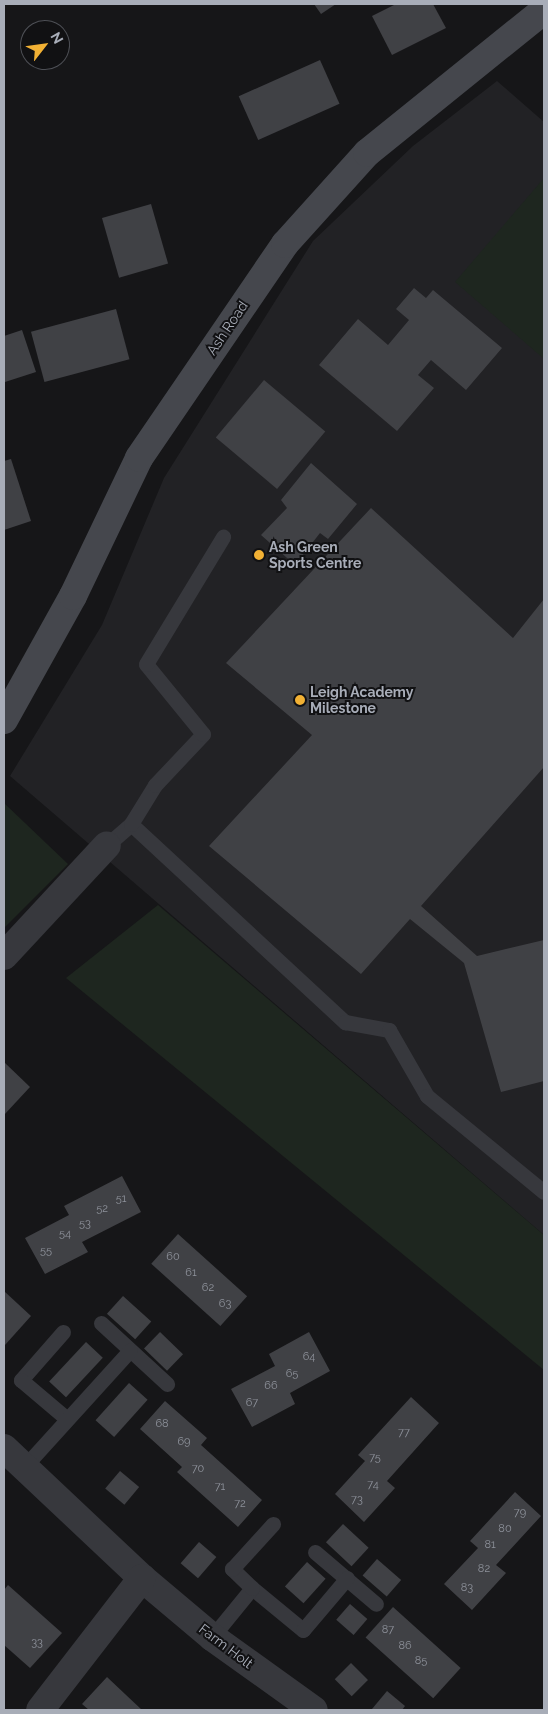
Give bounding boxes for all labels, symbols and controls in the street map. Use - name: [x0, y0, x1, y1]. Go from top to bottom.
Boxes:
- north arrow: [20, 20, 70, 70]
- text: N: [48, 29, 67, 47]
- street label: Ash Road: [203, 298, 251, 358]
- place label: Ash Green Sports Centre: [269, 539, 361, 572]
- marker: Ash Green Sports Centre: [253, 549, 265, 561]
- place label: Leigh Academy Milestone: [310, 684, 414, 716]
- marker: Leigh Academy Milestone: [294, 694, 306, 706]
- house number: 51: [116, 1192, 126, 1206]
- house number: 52: [96, 1202, 108, 1216]
- house number: 53: [79, 1217, 91, 1231]
- house number: 54: [59, 1227, 71, 1241]
- house number: 55: [40, 1244, 52, 1258]
- house number: 60: [166, 1250, 180, 1264]
- house number: 61: [185, 1266, 197, 1280]
- house number: 62: [202, 1281, 214, 1295]
- house number: 63: [219, 1297, 231, 1311]
- house number: 64: [303, 1350, 315, 1364]
- house number: 65: [286, 1367, 298, 1381]
- house number: 66: [264, 1379, 278, 1393]
- house number: 67: [246, 1396, 258, 1410]
- house number: 68: [155, 1417, 169, 1431]
- house number: 77: [398, 1426, 410, 1440]
- house number: 69: [177, 1435, 191, 1449]
- house number: 75: [369, 1451, 381, 1465]
- house number: 70: [192, 1462, 204, 1476]
- house number: 74: [367, 1478, 379, 1492]
- house number: 71: [215, 1480, 225, 1494]
- house number: 73: [351, 1493, 363, 1507]
- house number: 72: [234, 1497, 246, 1511]
- house number: 79: [514, 1506, 526, 1520]
- house number: 80: [498, 1522, 512, 1536]
- house number: 81: [484, 1538, 496, 1552]
- house number: 82: [478, 1562, 490, 1576]
- house number: 83: [461, 1581, 473, 1595]
- street label: Farm Holt: [196, 1620, 256, 1672]
- house number: 87: [382, 1623, 394, 1637]
- house number: 33: [31, 1636, 43, 1650]
- house number: 86: [398, 1639, 412, 1653]
- house number: 85: [415, 1654, 427, 1668]

